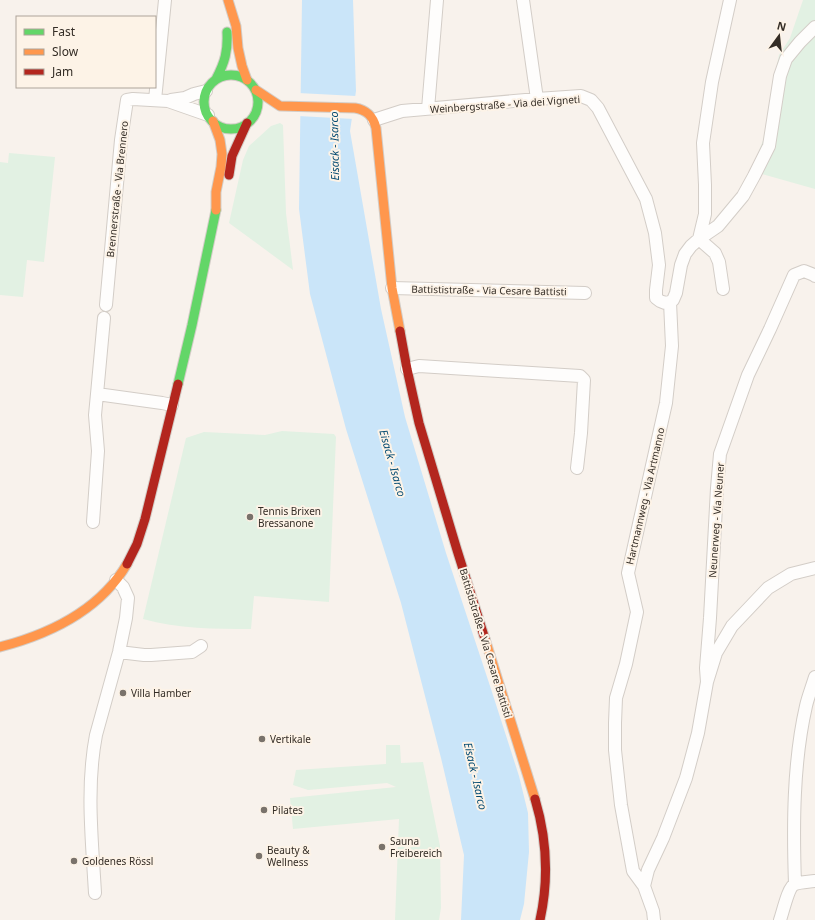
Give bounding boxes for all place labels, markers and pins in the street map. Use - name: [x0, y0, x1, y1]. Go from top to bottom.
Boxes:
- place label: Tennis Brixen Bressanone: [258, 504, 321, 530]
- marker: Tennis Brixen Bressanone: [245, 512, 255, 522]
- place label: Villa Hamber: [131, 686, 191, 700]
- marker: Villa Hamber: [118, 688, 128, 698]
- place label: Vertikale: [270, 732, 311, 746]
- marker: Vertikale: [257, 734, 267, 744]
- place label: Pilates: [272, 803, 303, 817]
- marker: Pilates: [259, 805, 269, 815]
- place label: Sauna Freibereich: [390, 834, 442, 860]
- marker: Sauna Freibereich: [377, 842, 387, 852]
- place label: Beauty & Wellness: [267, 843, 310, 869]
- marker: Beauty & Wellness: [254, 851, 264, 861]
- place label: Goldenes Rössl: [82, 854, 153, 868]
- marker: Goldenes Rössl: [69, 856, 79, 866]

